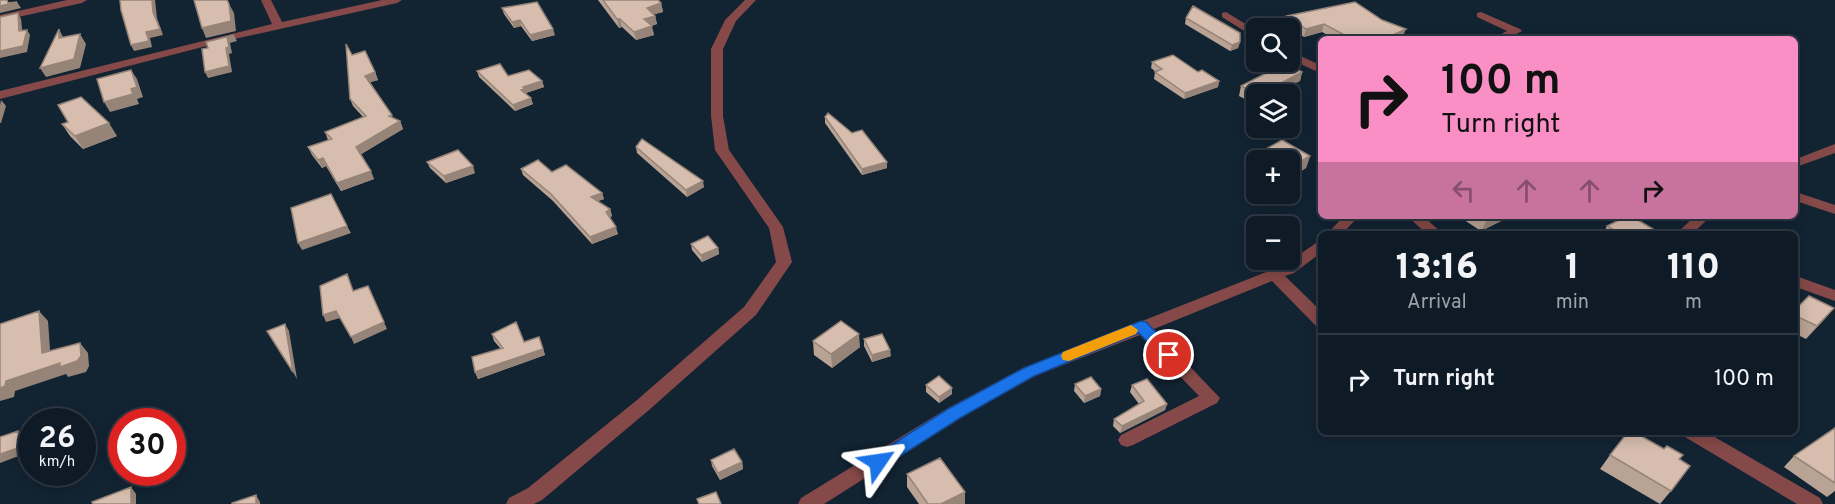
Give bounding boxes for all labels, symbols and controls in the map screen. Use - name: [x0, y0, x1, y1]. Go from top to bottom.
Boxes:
- map controls: [1246, 18, 1300, 270]
- button: search: [1246, 18, 1300, 72]
- text: 100 m: [1441, 56, 1560, 109]
- icon: right: [1342, 60, 1420, 138]
- button: layers: [1246, 84, 1300, 138]
- text: Turn right: [1441, 108, 1560, 142]
- button: +: [1246, 150, 1300, 204]
- icon: left: [1447, 174, 1480, 207]
- icon: ahead: [1510, 174, 1543, 207]
- icon: ahead: [1573, 174, 1606, 207]
- icon: right: [1636, 174, 1669, 207]
- button: −: [1246, 216, 1300, 270]
- text: 13:16: [1396, 246, 1478, 292]
- text: 1: [1565, 246, 1580, 292]
- text: 110: [1667, 246, 1720, 292]
- text: Arrival: [1407, 290, 1467, 316]
- text: min: [1556, 290, 1589, 316]
- text: m: [1685, 290, 1702, 316]
- pin: [1143, 329, 1194, 380]
- icon: arrive: [1152, 338, 1185, 371]
- icon: right: [1342, 363, 1375, 396]
- text: Turn right: [1393, 366, 1495, 393]
- text: 100 m: [1714, 366, 1774, 393]
- speed limit sign: 30: [108, 408, 186, 486]
- text: 26: [39, 421, 75, 458]
- position arrow: [846, 430, 910, 494]
- text: km/h: [39, 453, 75, 472]

